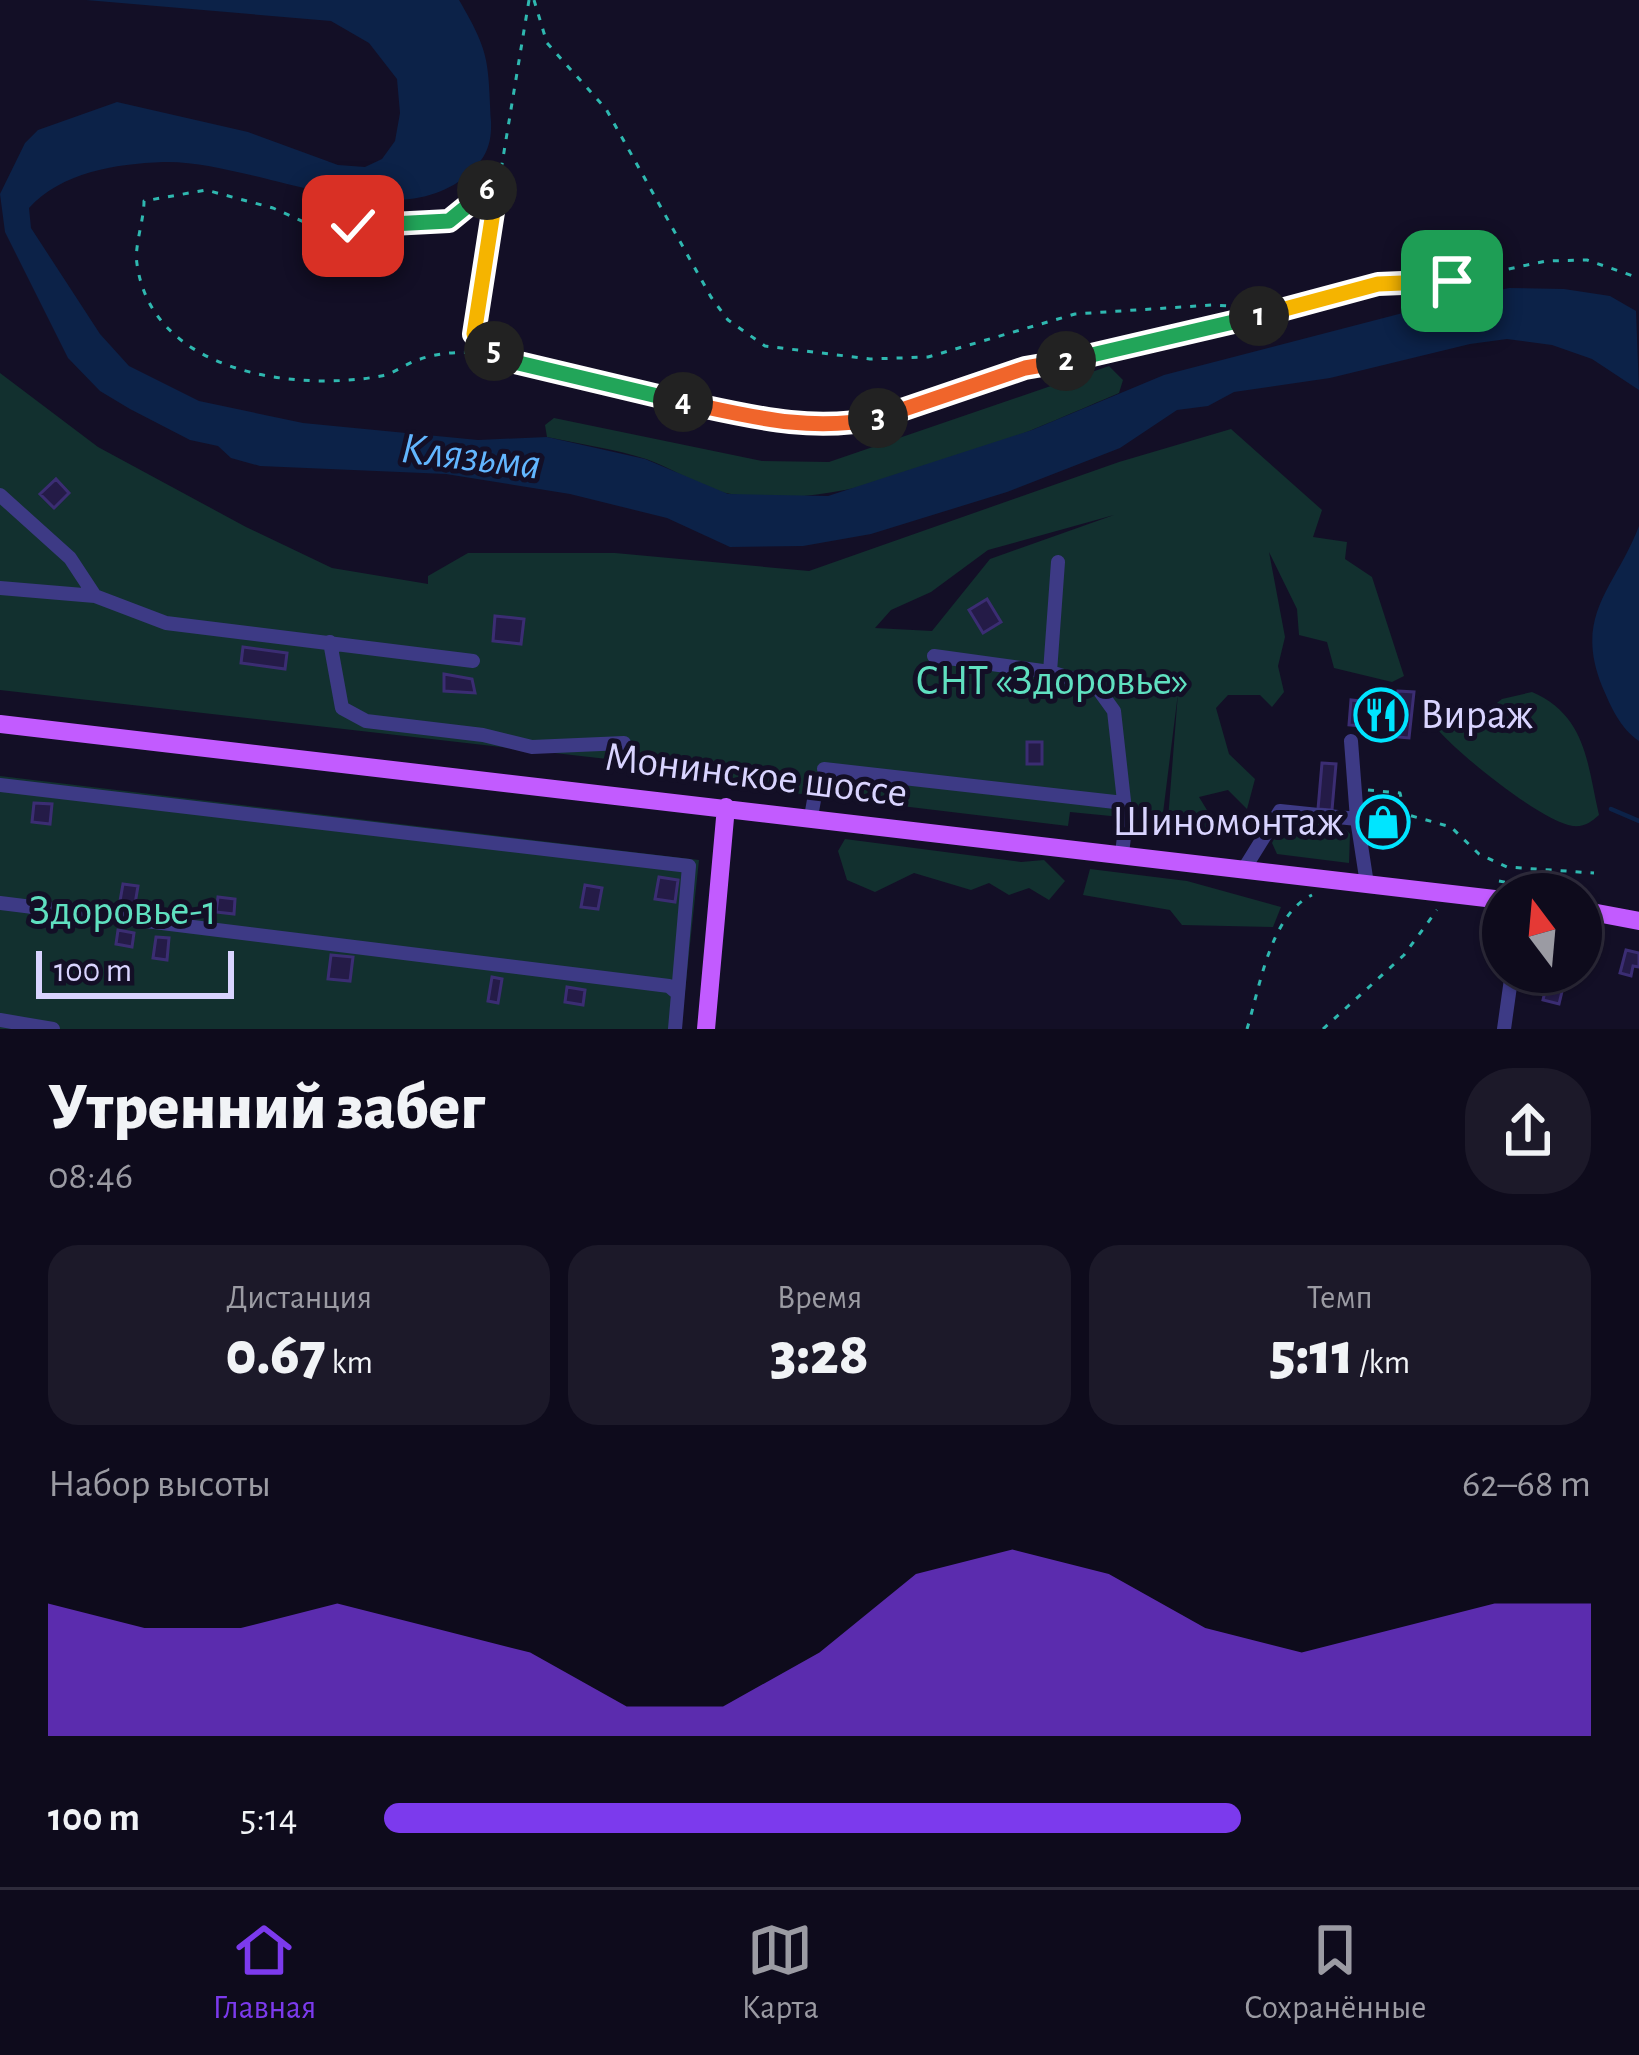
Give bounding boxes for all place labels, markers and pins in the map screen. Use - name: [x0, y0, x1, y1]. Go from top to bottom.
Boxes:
- pin: 6: [457, 160, 517, 220]
- pin: [302, 175, 404, 277]
- pin: [1401, 230, 1503, 332]
- pin: 1: [1229, 286, 1289, 346]
- pin: 5: [464, 321, 524, 381]
- pin: 2: [1036, 331, 1096, 391]
- pin: 4: [653, 372, 713, 432]
- pin: 3: [848, 388, 908, 448]
- restaurant icon: Вираж: [1353, 687, 1409, 743]
- place label: Вираж: [1420, 694, 1533, 736]
- shop icon: Шиномонтаж: [1355, 794, 1411, 850]
- place label: Шиномонтаж: [1112, 801, 1344, 843]

